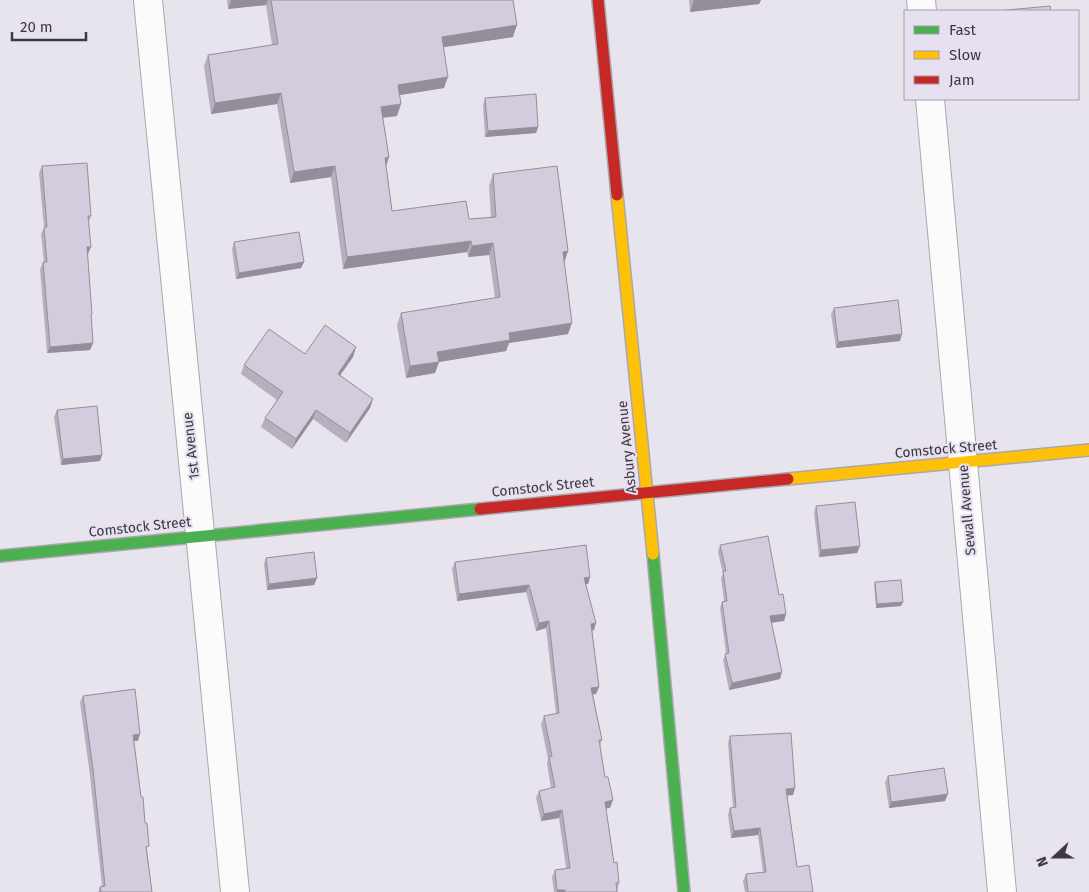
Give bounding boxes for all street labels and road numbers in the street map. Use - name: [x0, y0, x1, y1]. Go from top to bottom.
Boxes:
- street label: Asbury Avenue: [614, 400, 640, 494]
- street label: 1st Avenue: [179, 411, 203, 481]
- street label: Comstock Street: [894, 436, 999, 462]
- street label: Sewall Avenue: [955, 464, 979, 556]
- street label: Comstock Street: [491, 473, 596, 501]
- street label: Comstock Street: [88, 513, 193, 541]

